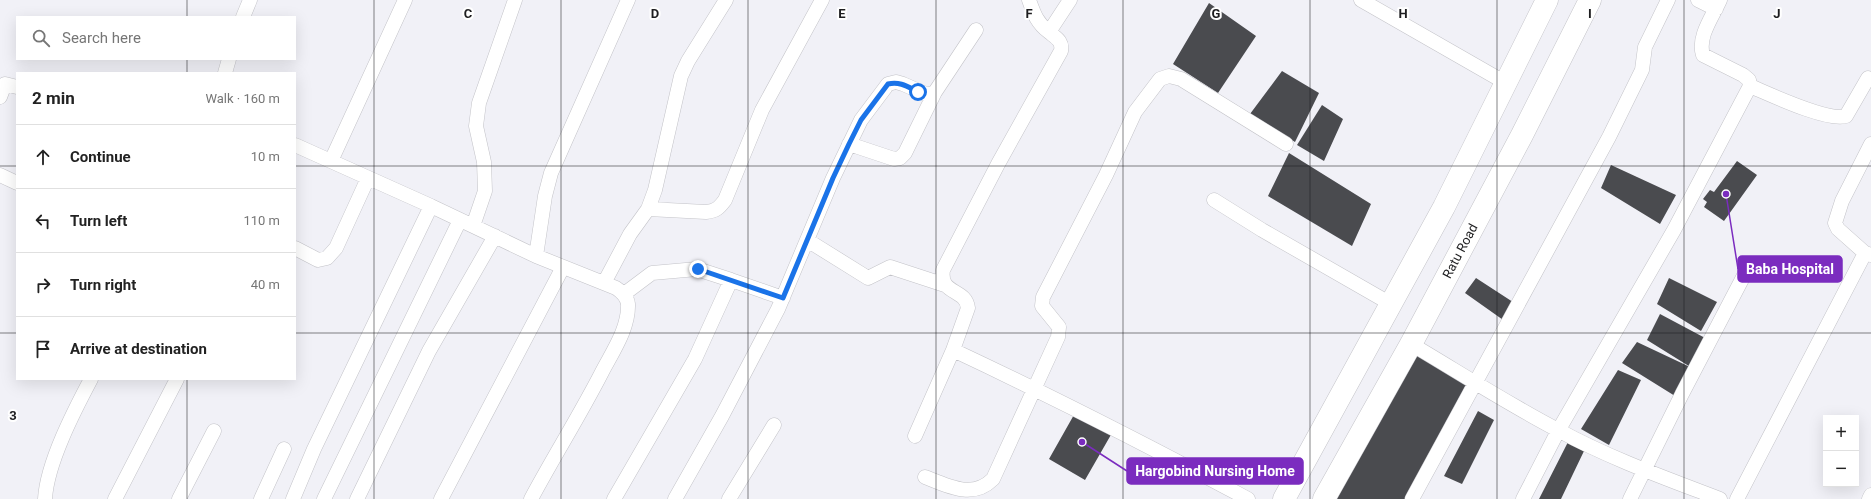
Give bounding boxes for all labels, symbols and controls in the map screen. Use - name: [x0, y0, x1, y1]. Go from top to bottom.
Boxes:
- text: C: [464, 6, 473, 21]
- text: D: [651, 6, 659, 21]
- text: E: [838, 6, 846, 21]
- text: F: [1025, 6, 1033, 21]
- text: G: [1212, 6, 1221, 21]
- text: H: [1398, 6, 1408, 21]
- text: I: [1588, 6, 1592, 21]
- text: J: [1773, 6, 1781, 21]
- search box: [16, 16, 296, 60]
- icon: search: [30, 27, 52, 49]
- text: Search here: [62, 29, 141, 47]
- route start: [909, 83, 927, 101]
- text: 2 min: [32, 88, 75, 108]
- text: Walk · 160 m: [205, 91, 280, 106]
- icon: ahead: [32, 146, 54, 168]
- text: Continue: [70, 148, 131, 166]
- text: 10 m: [251, 149, 280, 164]
- icon: left: [32, 210, 54, 232]
- text: Turn left: [70, 212, 127, 230]
- text: 110 m: [243, 213, 280, 228]
- street label: Ratu Road: [1439, 221, 1481, 281]
- callout: Baba Hospital: [1738, 256, 1842, 282]
- route end: [689, 260, 707, 278]
- text: Baba Hospital: [1746, 261, 1834, 277]
- icon: right: [32, 274, 54, 296]
- text: Turn right: [70, 276, 136, 294]
- text: 40 m: [251, 277, 280, 292]
- icon: arrive: [32, 338, 54, 360]
- text: Arrive at destination: [70, 340, 207, 358]
- text: 3: [9, 408, 17, 423]
- map controls: [1823, 415, 1859, 487]
- button: +: [1823, 415, 1859, 451]
- button: −: [1823, 451, 1859, 487]
- callout: Hargobind Nursing Home: [1127, 458, 1303, 484]
- text: Hargobind Nursing Home: [1135, 463, 1295, 479]

